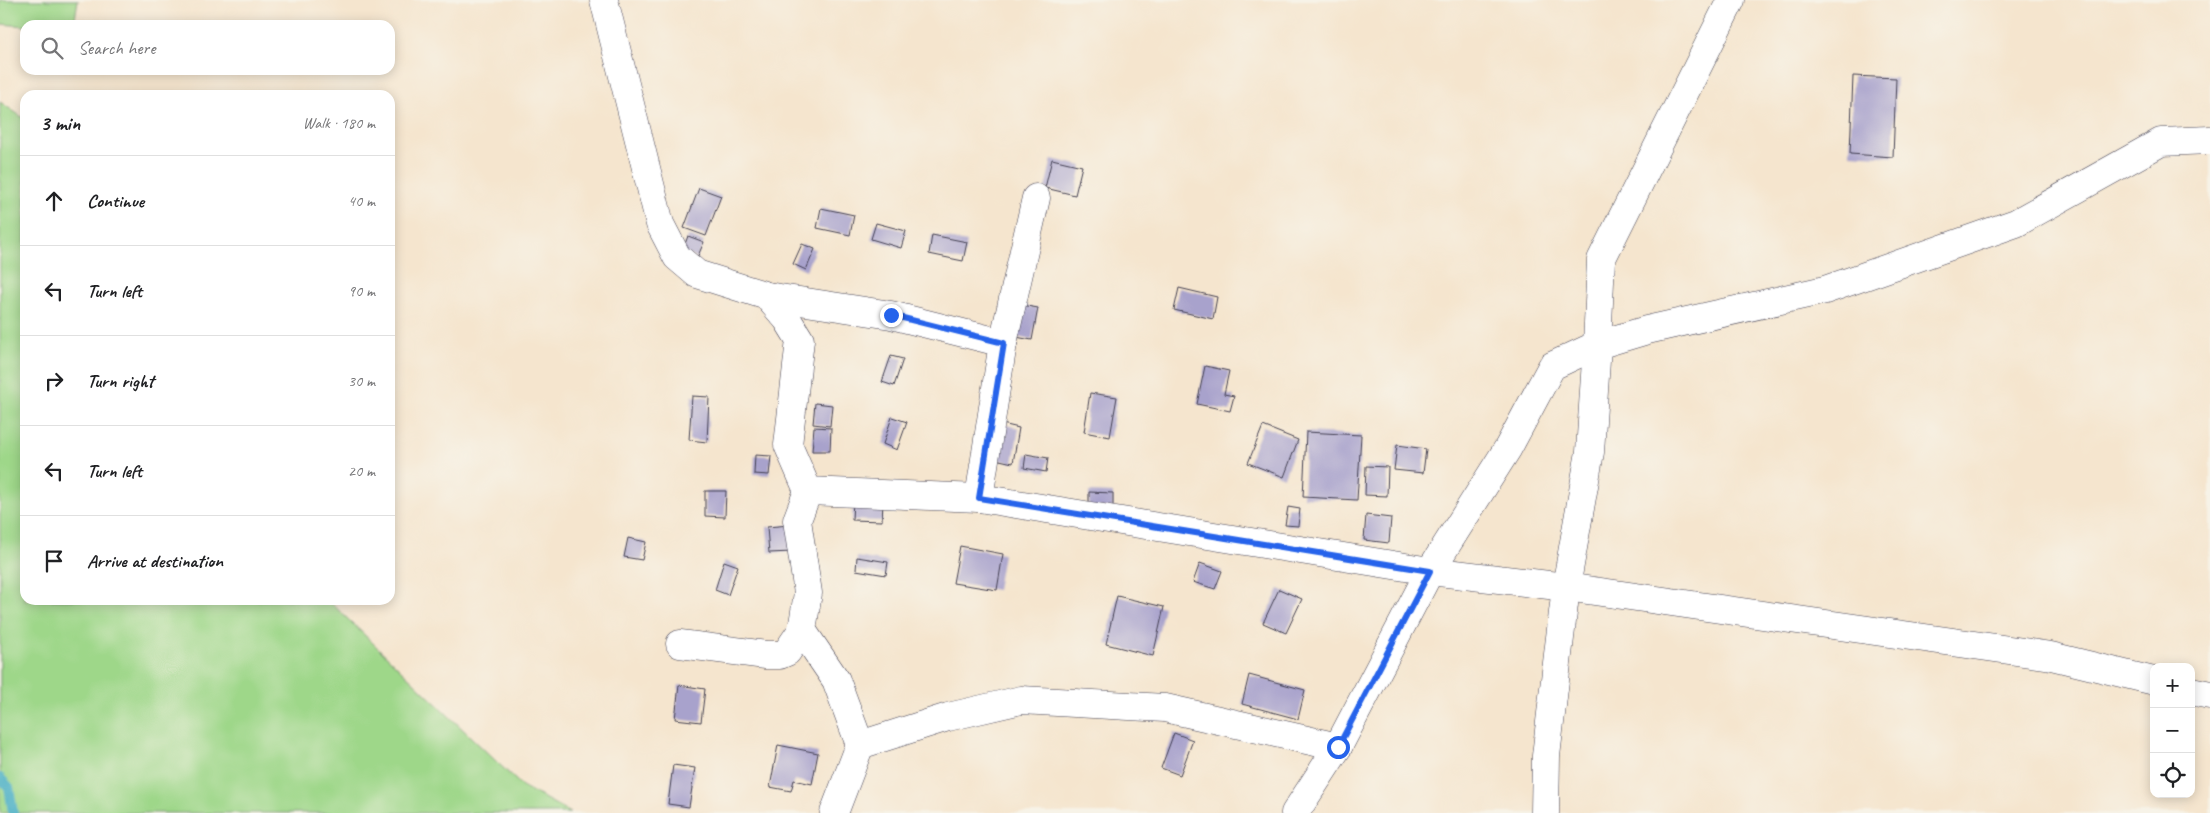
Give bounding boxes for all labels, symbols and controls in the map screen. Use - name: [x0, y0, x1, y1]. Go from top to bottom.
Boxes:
- search box: [20, 20, 395, 75]
- icon: search: [38, 34, 66, 62]
- text: Search here: [78, 36, 155, 60]
- text: 3 min: [40, 110, 80, 136]
- text: Walk · 180 m: [303, 113, 375, 133]
- icon: ahead: [40, 187, 68, 215]
- text: Continue: [87, 189, 144, 213]
- text: 40 m: [348, 191, 375, 211]
- icon: left: [40, 277, 68, 305]
- text: Turn left: [87, 279, 142, 303]
- text: 90 m: [348, 281, 375, 301]
- route end: [880, 304, 903, 327]
- icon: right: [40, 367, 68, 395]
- text: Turn right: [87, 369, 154, 393]
- text: 30 m: [348, 371, 375, 391]
- icon: left: [40, 457, 68, 485]
- text: Turn left: [87, 459, 142, 483]
- text: 20 m: [348, 461, 375, 481]
- icon: arrive: [40, 547, 68, 575]
- text: Arrive at destination: [87, 549, 223, 573]
- map controls: [2150, 663, 2195, 798]
- button: +: [2150, 663, 2195, 708]
- button: −: [2150, 708, 2195, 753]
- route start: [1327, 736, 1350, 759]
- button: locate: [2150, 753, 2195, 798]

